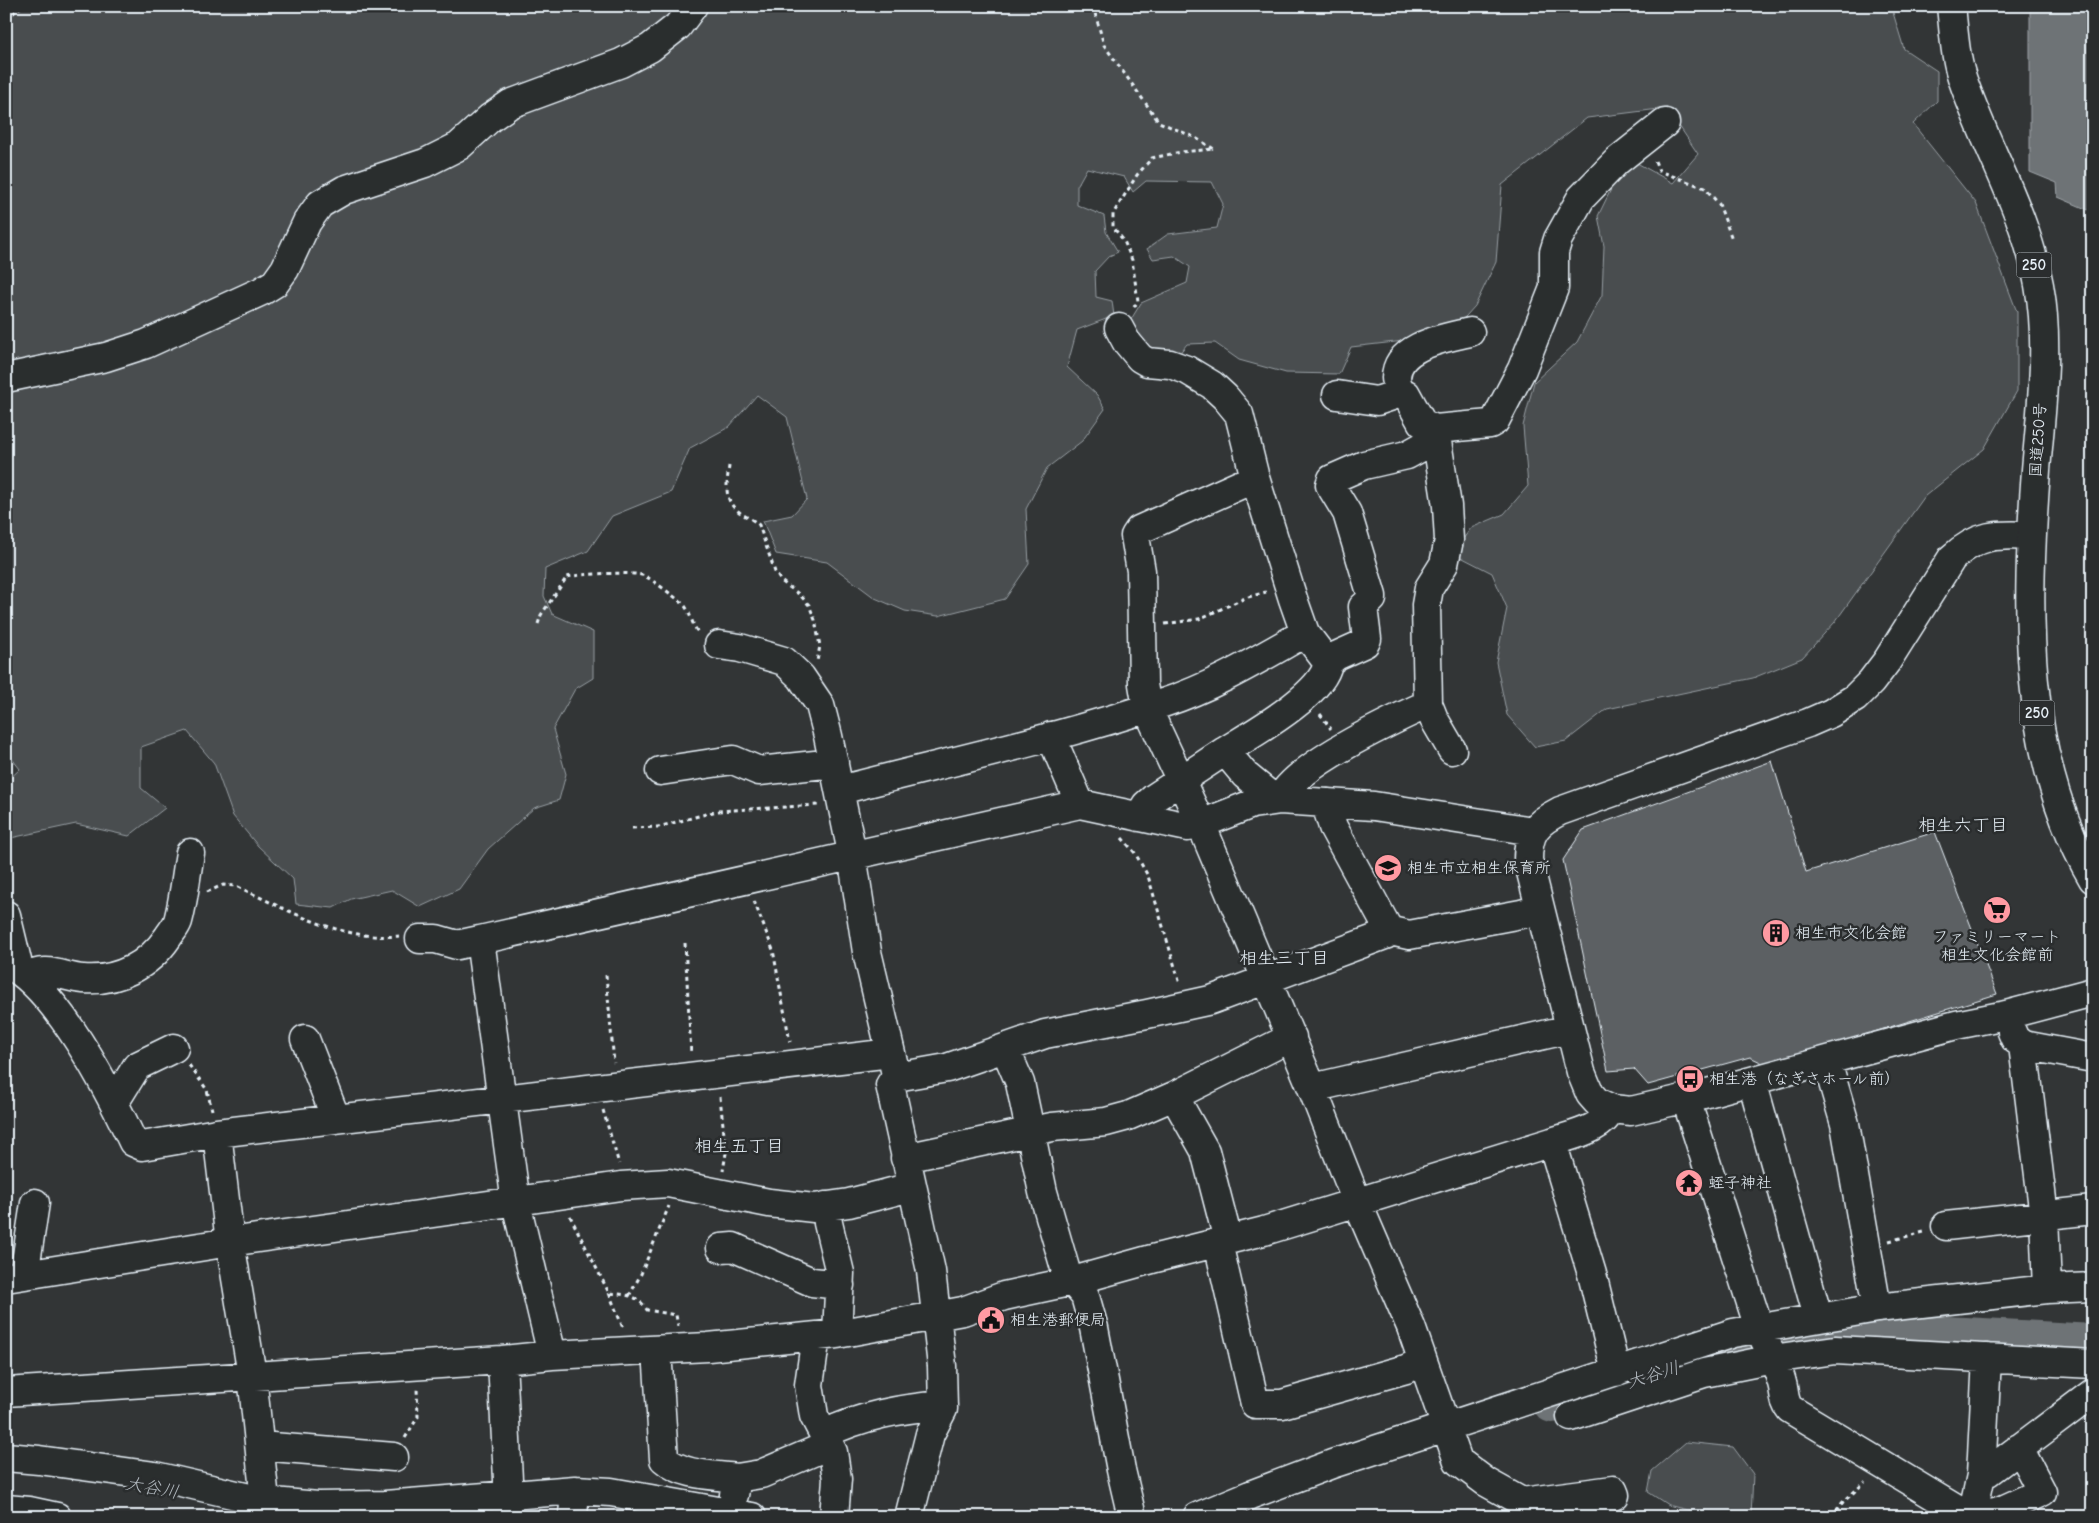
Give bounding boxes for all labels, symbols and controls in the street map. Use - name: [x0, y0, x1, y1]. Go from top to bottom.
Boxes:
- road number: 250: [2016, 252, 2052, 278]
- street label: 国道250号: [2026, 402, 2050, 478]
- road number: 250: [2020, 700, 2054, 726]
- district label: 相生六丁目: [1918, 815, 2008, 836]
- school or university icon: 相生市立相生保育所: [1373, 853, 1403, 883]
- place label: 相生市立相生保育所: [1407, 859, 1551, 877]
- supermarket icon: ファミリーマート 相生文化会館前: [1982, 895, 2012, 925]
- building icon: 相生市文化会館: [1761, 918, 1791, 948]
- place label: 相生市文化会館: [1795, 924, 1907, 942]
- place label: ファミリーマート 相生文化会館前: [1933, 928, 2061, 964]
- district label: 相生三丁目: [1239, 948, 1329, 969]
- bus stop icon: 相生港（なぎさホール前）: [1675, 1064, 1705, 1094]
- place label: 相生港（なぎさホール前）: [1709, 1070, 1900, 1088]
- district label: 相生五丁目: [694, 1136, 784, 1157]
- temple icon: 蛭子神社: [1674, 1168, 1704, 1198]
- place label: 蛭子神社: [1708, 1174, 1772, 1192]
- public building icon: 相生港郵便局: [976, 1305, 1006, 1335]
- place label: 相生港郵便局: [1010, 1311, 1106, 1329]
- water label: 大谷川: [1624, 1357, 1682, 1393]
- water label: 大谷川: [124, 1473, 180, 1503]

